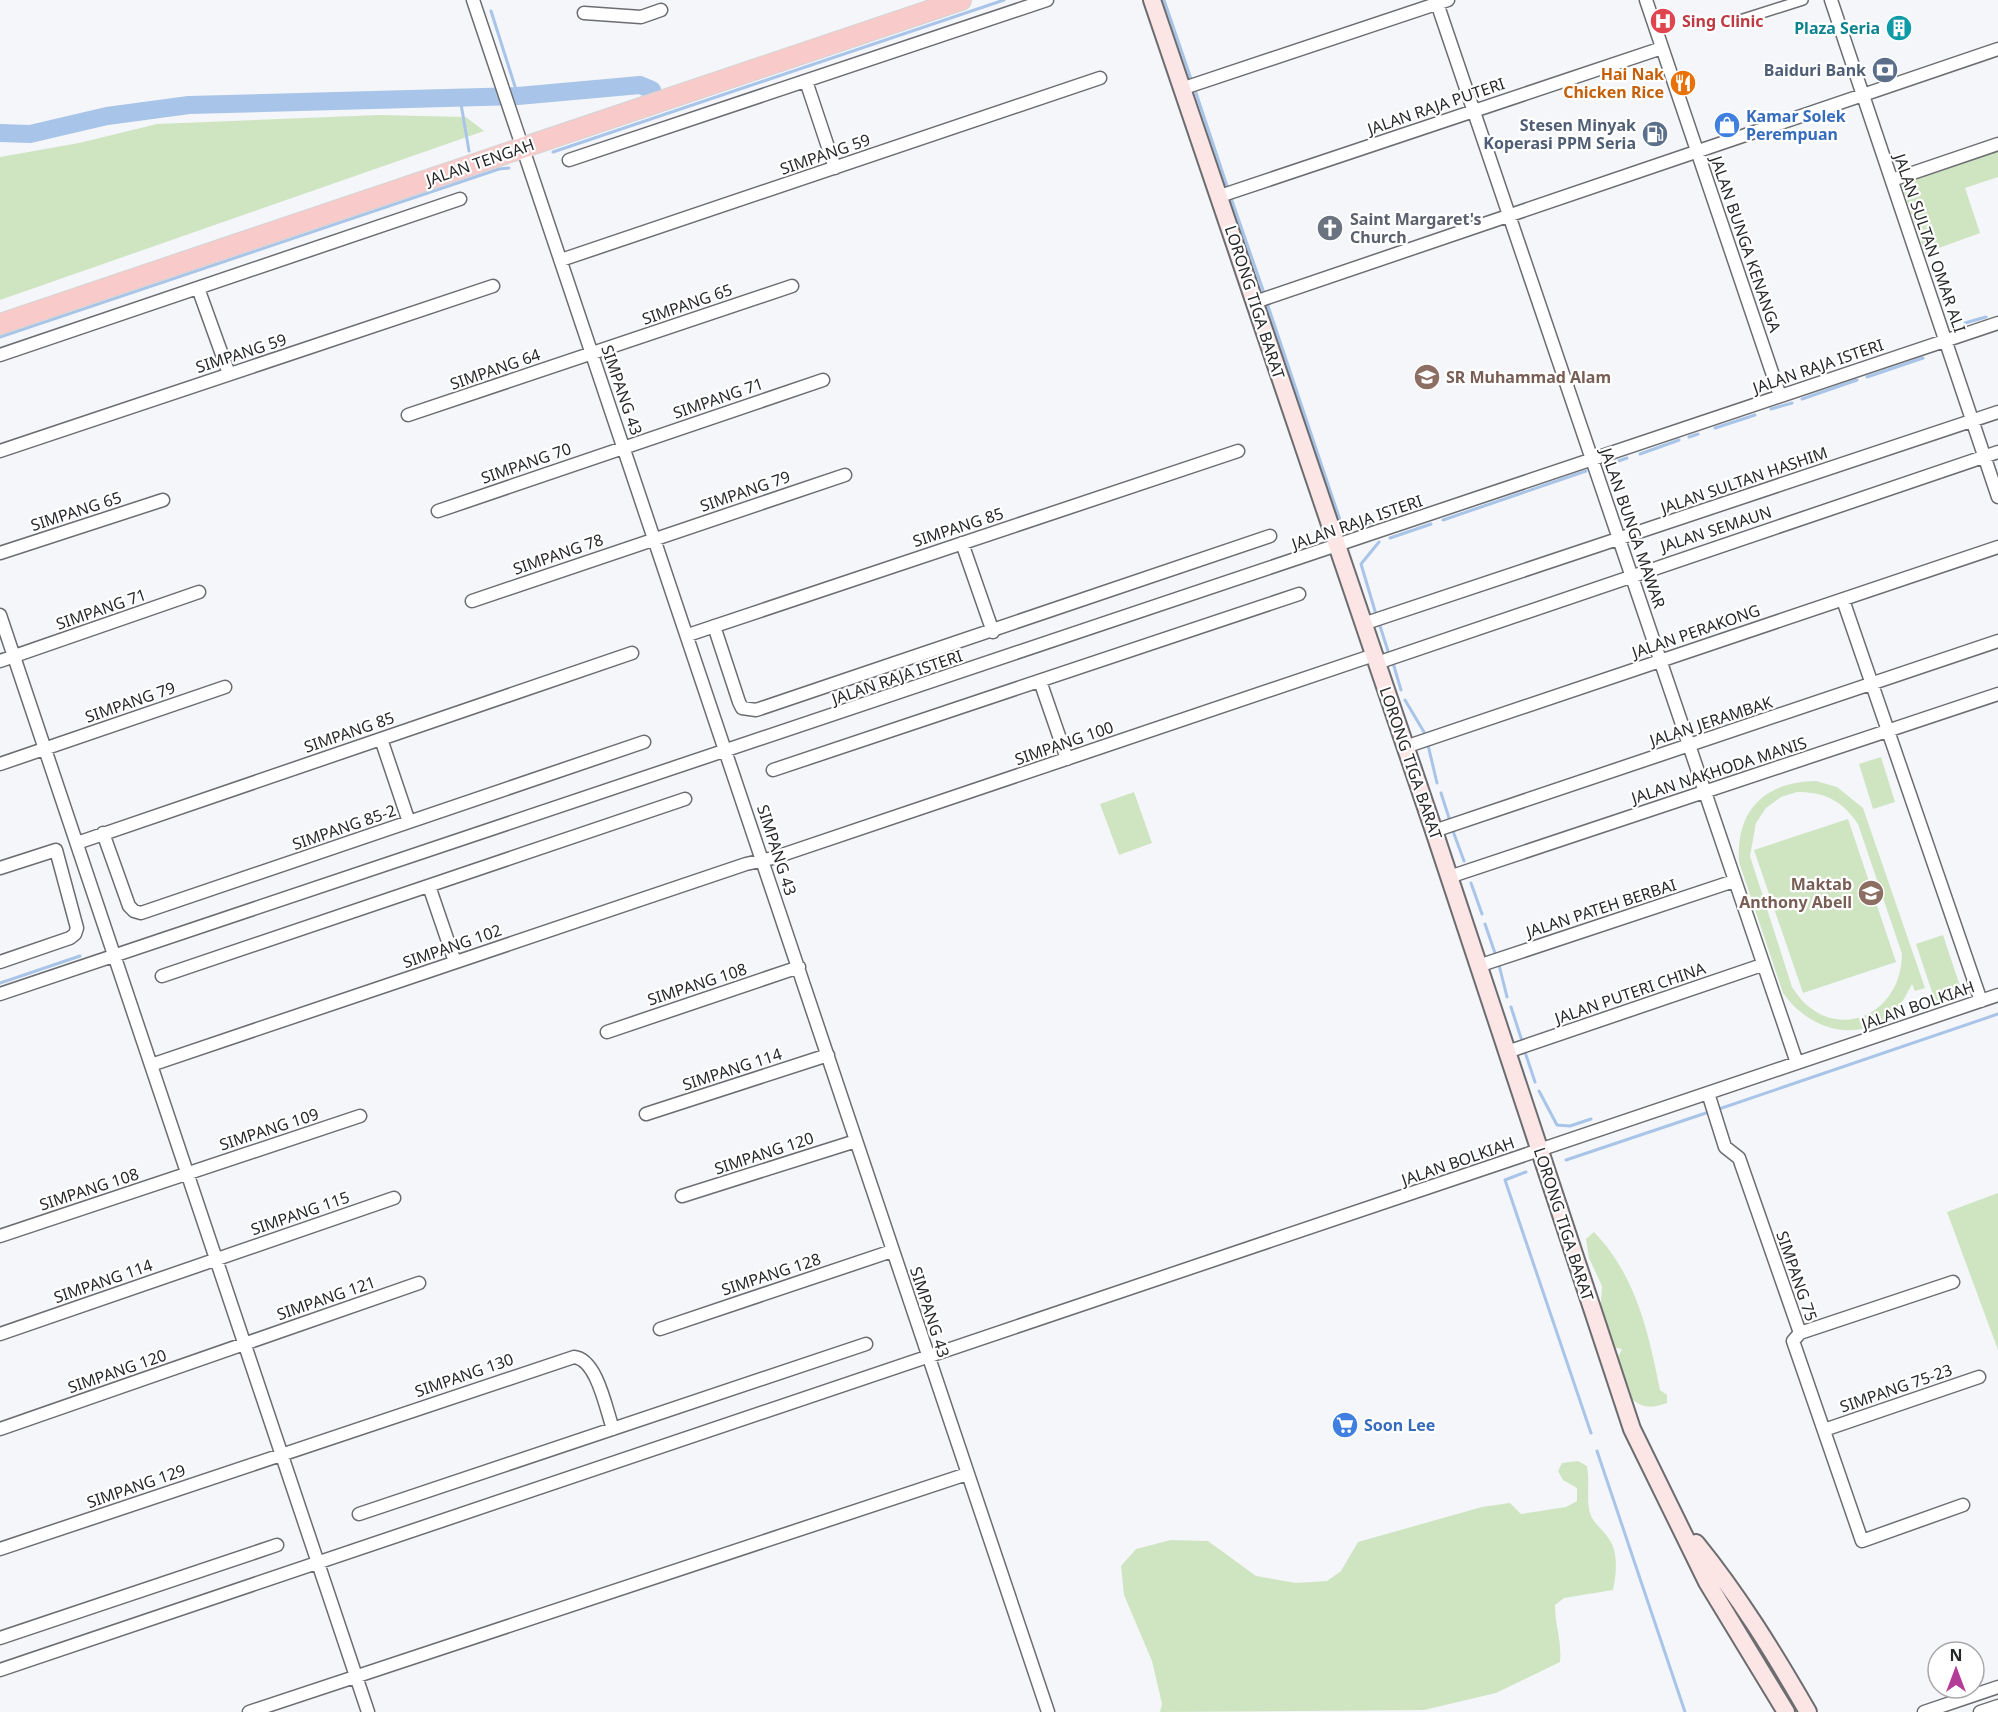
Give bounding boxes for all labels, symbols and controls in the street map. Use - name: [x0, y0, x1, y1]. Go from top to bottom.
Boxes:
- hospital icon: Sing Clinic: [1648, 6, 1678, 36]
- place label: Sing Clinic: [1682, 10, 1764, 32]
- building icon: Plaza Seria: [1884, 13, 1914, 43]
- place label: Plaza Seria: [1794, 17, 1880, 39]
- bank icon: Baiduri Bank: [1870, 55, 1900, 85]
- place label: Baiduri Bank: [1764, 59, 1866, 81]
- place label: Hai Nak Chicken Rice: [1563, 63, 1664, 103]
- restaurant icon: Hai Nak Chicken Rice: [1668, 68, 1698, 98]
- street label: JALAN RAJA PUTERI: [1363, 72, 1508, 140]
- place label: Kamar Solek Perempuan: [1746, 105, 1846, 145]
- shop icon: Kamar Solek Perempuan: [1712, 110, 1742, 140]
- place label: Stesen Minyak Koperasi PPM Seria: [1483, 114, 1636, 154]
- fuel station icon: Stesen Minyak Koperasi PPM Seria: [1640, 119, 1670, 149]
- street label: SIMPANG 59: [777, 128, 873, 180]
- street label: JALAN TENGAH: [421, 133, 537, 191]
- street label: JALAN SULTAN OMAR ALI: [1888, 149, 1971, 335]
- street label: JALAN BUNGA KENANGA: [1705, 151, 1787, 336]
- place label: Saint Margaret's Church: [1350, 208, 1482, 248]
- church icon: Saint Margaret's Church: [1315, 213, 1345, 243]
- street label: LORONG TIGA BARAT: [1220, 223, 1290, 382]
- street label: SIMPANG 65: [639, 278, 735, 330]
- street label: SIMPANG 59: [193, 328, 289, 378]
- street label: JALAN RAJA ISTERI: [1748, 333, 1886, 399]
- street label: SIMPANG 43: [596, 342, 648, 438]
- street label: SIMPANG 64: [447, 343, 543, 395]
- school or university icon: SR Muhammad Alam: [1412, 362, 1442, 392]
- place label: SR Muhammad Alam: [1446, 366, 1611, 388]
- street label: SIMPANG 71: [670, 372, 766, 424]
- street label: SIMPANG 70: [478, 437, 574, 489]
- street label: JALAN SULTAN HASHIM: [1656, 441, 1830, 520]
- street label: JALAN BUNGA MAWAR: [1595, 443, 1671, 611]
- street label: SIMPANG 79: [697, 465, 793, 517]
- street label: SIMPANG 65: [28, 486, 124, 536]
- street label: JALAN RAJA ISTERI: [1287, 489, 1425, 555]
- street label: JALAN SEMAUN: [1656, 501, 1774, 558]
- street label: SIMPANG 85: [910, 502, 1006, 552]
- street label: SIMPANG 78: [510, 528, 606, 580]
- street label: SIMPANG 71: [53, 583, 149, 635]
- street label: JALAN PERAKONG: [1627, 599, 1763, 664]
- street label: JALAN RAJA ISTERI: [827, 644, 965, 710]
- street label: SIMPANG 79: [82, 676, 178, 728]
- street label: LORONG TIGA BARAT: [1375, 684, 1447, 842]
- street label: JALAN JERAMBAK: [1645, 691, 1775, 752]
- street label: SIMPANG 85: [301, 706, 397, 758]
- street label: SIMPANG 100: [1012, 716, 1116, 770]
- street label: JALAN NAKHODA MANIS: [1627, 731, 1810, 809]
- street label: SIMPANG 85-2: [289, 799, 399, 855]
- street label: SIMPANG 43: [752, 802, 802, 898]
- street label: JALAN PATEH BERBAI: [1521, 873, 1679, 943]
- place label: Maktab Anthony Abell: [1739, 873, 1852, 913]
- school or university icon: Maktab Anthony Abell: [1856, 878, 1886, 908]
- street label: SIMPANG 102: [400, 919, 504, 973]
- street label: JALAN PUTERI CHINA: [1550, 957, 1709, 1030]
- street label: SIMPANG 108: [645, 958, 749, 1010]
- street label: JALAN BOLKIAH: [1857, 975, 1977, 1035]
- street label: SIMPANG 114: [680, 1043, 784, 1095]
- street label: SIMPANG 109: [217, 1103, 321, 1155]
- street label: SIMPANG 120: [712, 1127, 816, 1179]
- street label: JALAN BOLKIAH: [1397, 1131, 1517, 1191]
- street label: LORONG TIGA BARAT: [1529, 1145, 1599, 1304]
- street label: SIMPANG 108: [37, 1163, 141, 1215]
- street label: SIMPANG 115: [248, 1186, 352, 1240]
- street label: SIMPANG 75: [1771, 1228, 1823, 1324]
- street label: SIMPANG 128: [719, 1248, 823, 1300]
- street label: SIMPANG 114: [51, 1254, 155, 1308]
- street label: SIMPANG 43: [905, 1264, 955, 1360]
- street label: SIMPANG 121: [274, 1271, 378, 1325]
- street label: SIMPANG 120: [65, 1344, 169, 1398]
- street label: SIMPANG 130: [412, 1348, 516, 1402]
- street label: SIMPANG 75-23: [1837, 1358, 1955, 1418]
- supermarket icon: Soon Lee: [1330, 1410, 1360, 1440]
- place label: Soon Lee: [1364, 1414, 1435, 1436]
- street label: SIMPANG 129: [84, 1459, 188, 1513]
- north arrow: [1926, 1640, 1986, 1700]
- text: N: [1949, 1644, 1963, 1666]

